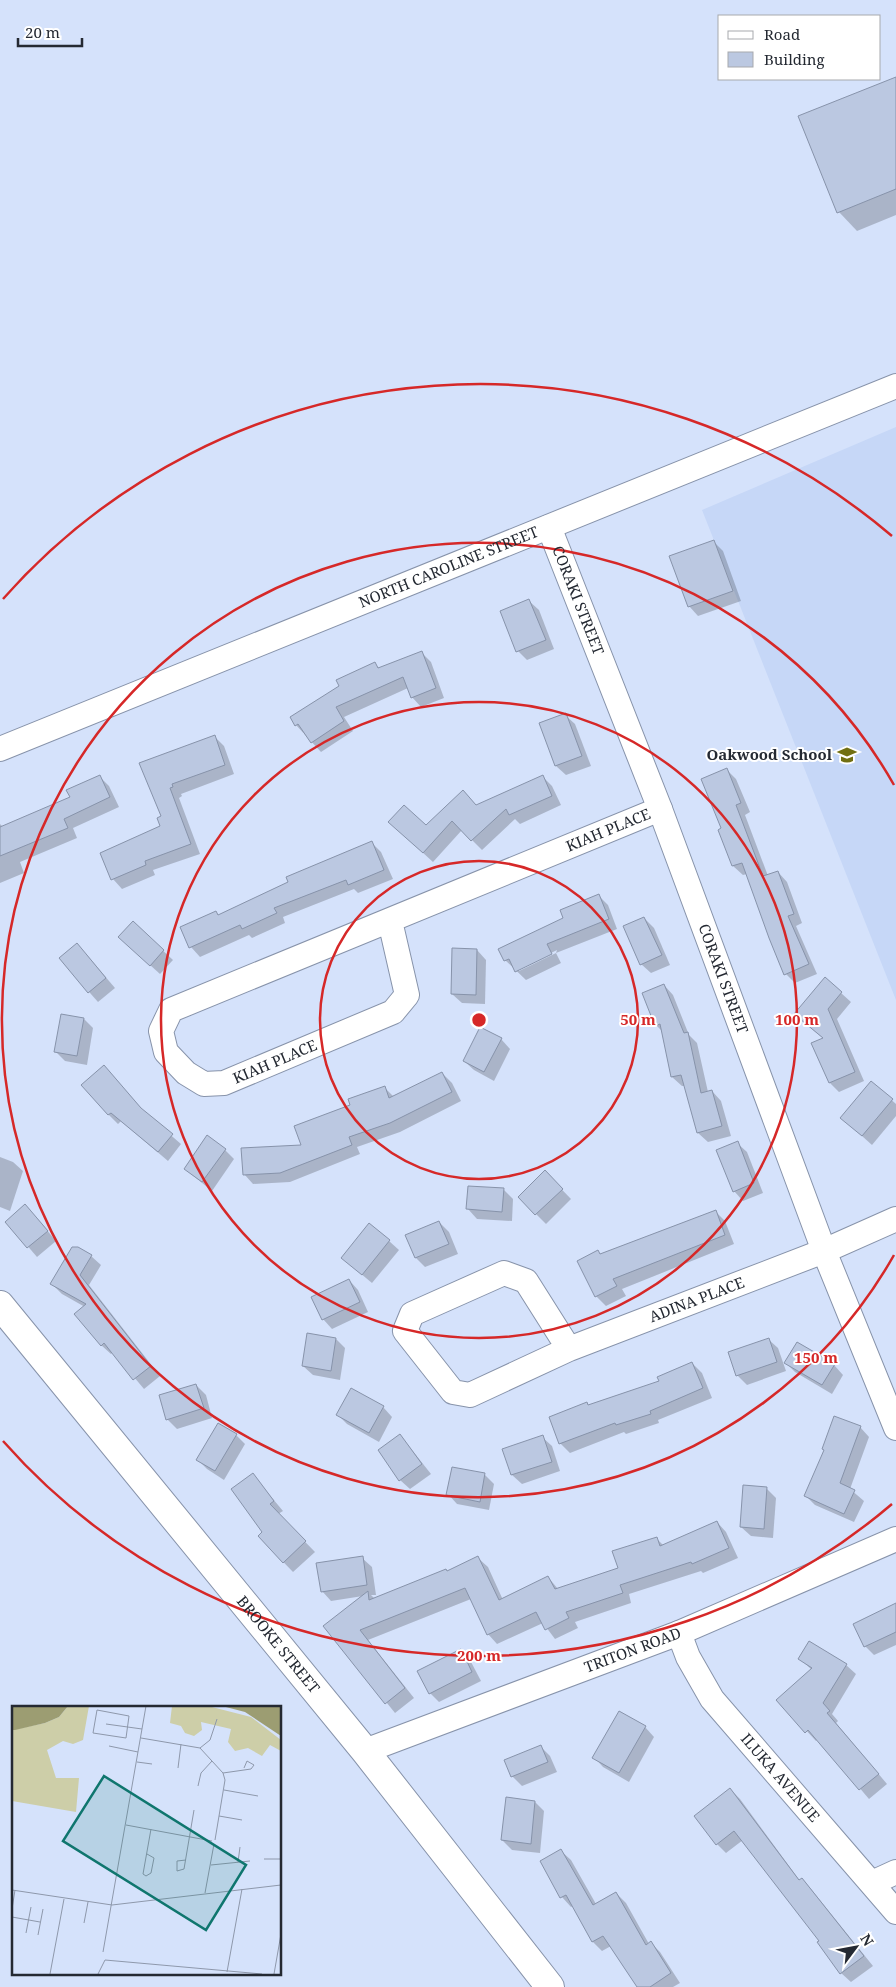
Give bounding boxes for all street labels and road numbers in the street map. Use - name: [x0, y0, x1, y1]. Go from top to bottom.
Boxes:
- street label: NORTH CAROLINE STREET: [355, 521, 541, 612]
- street label: CORAKI STREET: [548, 543, 609, 658]
- street label: KIAH PLACE: [563, 803, 653, 856]
- street label: CORAKI STREET: [694, 921, 753, 1036]
- street label: KIAH PLACE: [229, 1034, 320, 1088]
- street label: ADINA PLACE: [646, 1272, 747, 1326]
- street label: BROOKE STREET: [233, 1591, 325, 1697]
- street label: TRITON ROAD: [581, 1622, 684, 1677]
- street label: ILUKA AVENUE: [737, 1728, 825, 1826]

